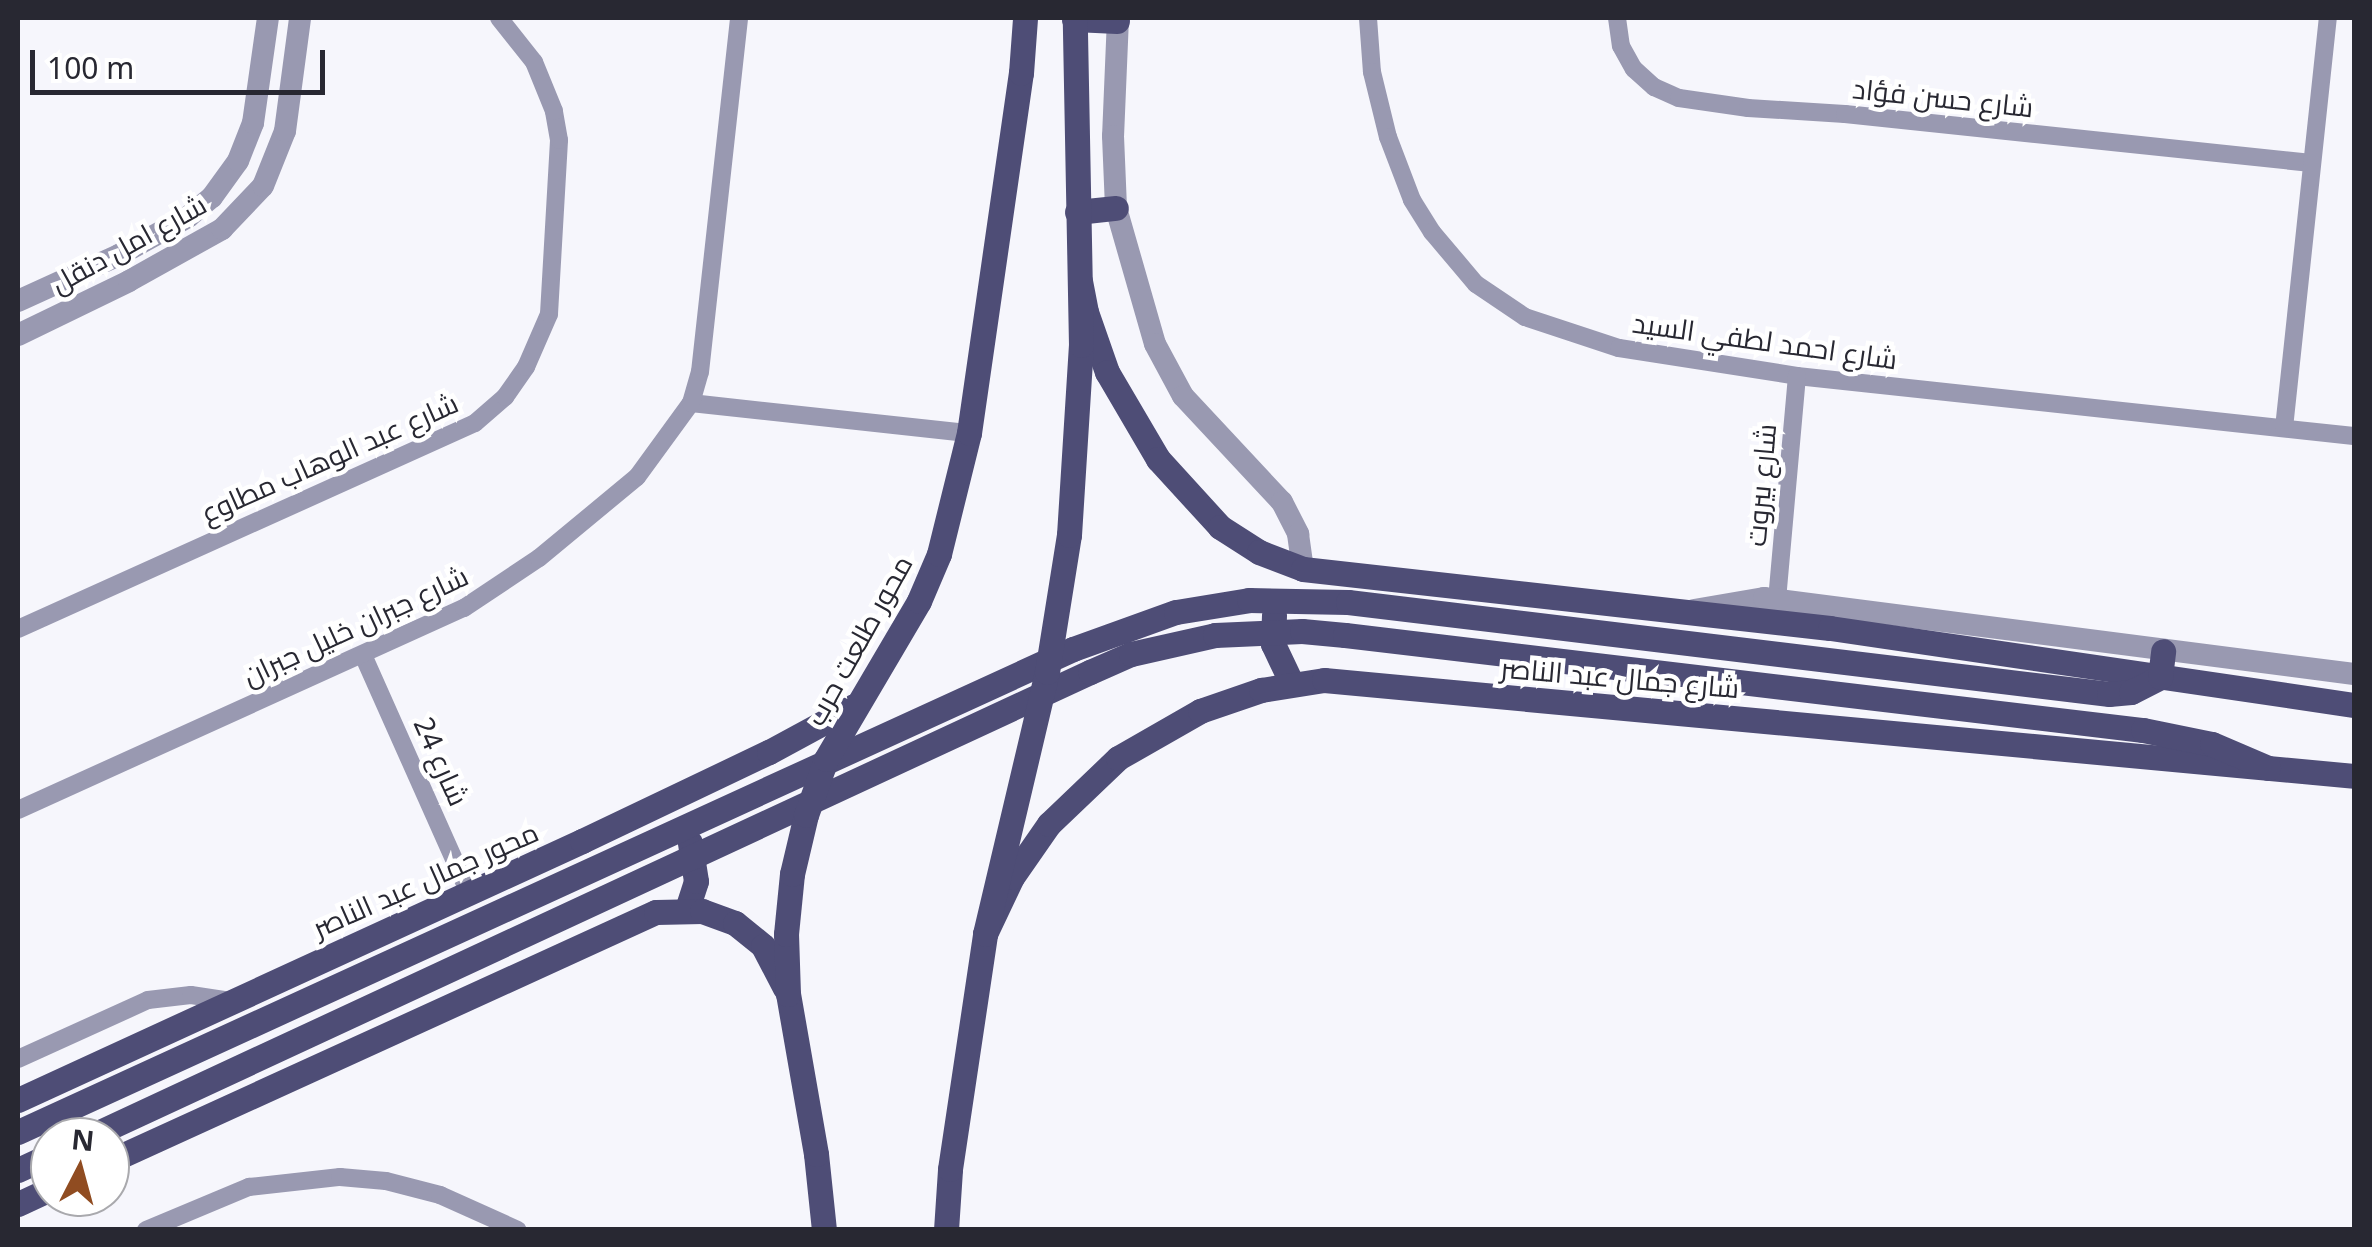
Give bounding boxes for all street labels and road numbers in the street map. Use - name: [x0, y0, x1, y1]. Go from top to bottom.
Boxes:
- street label: شارع حسن فؤاد: [1851, 71, 2035, 123]
- street label: شارع امل دنقل: [44, 187, 212, 299]
- street label: شارع احمد لطفي السيد: [1631, 305, 1899, 375]
- street label: شارع عبد الوهاب مطاوع: [195, 385, 463, 529]
- street label: شارع بيروت: [1738, 422, 1782, 548]
- street label: محور طلعت حرب: [797, 549, 919, 731]
- street label: شارع جبران خليل جبران: [237, 558, 473, 692]
- street label: شارع جمال عبد الناصر: [1499, 650, 1741, 704]
- street label: شارع 24: [408, 711, 476, 811]
- street label: محور جمال عبد الناصر: [307, 814, 543, 944]

